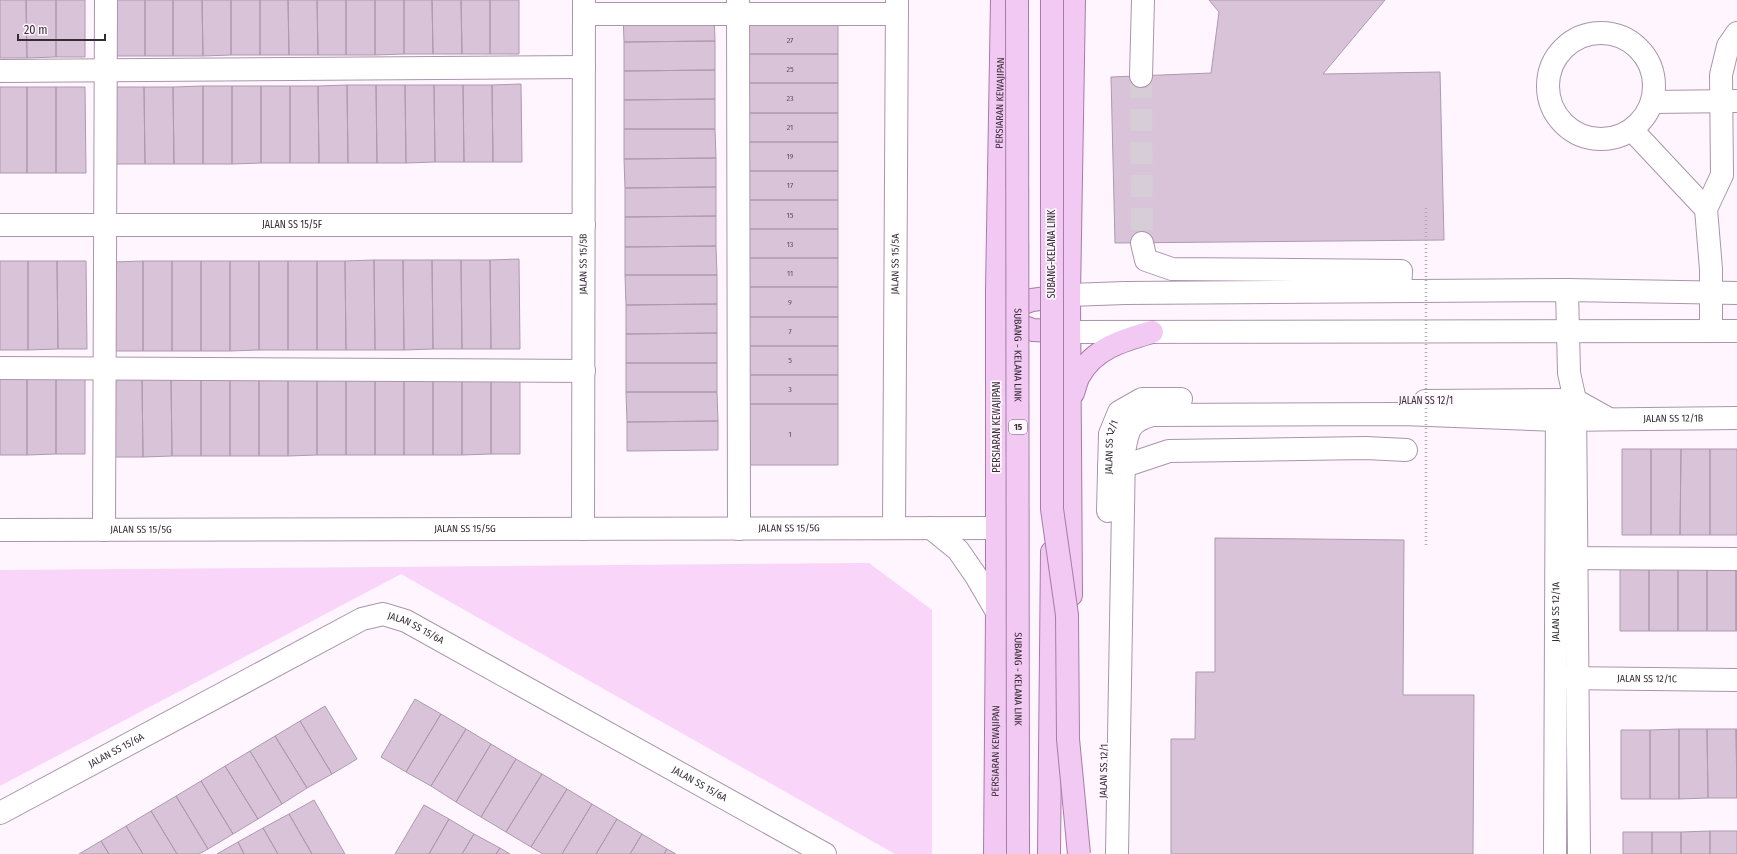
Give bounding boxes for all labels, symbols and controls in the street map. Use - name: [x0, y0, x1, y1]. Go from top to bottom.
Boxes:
- scale bar: [18, 16, 105, 42]
- text: 20 m: [24, 23, 48, 37]
- house number: 27: [787, 36, 794, 45]
- street label: PERSIARAN KEWAJIPAN: [993, 57, 1007, 149]
- house number: 25: [786, 65, 794, 74]
- house number: 23: [786, 94, 794, 103]
- house number: 21: [787, 123, 793, 132]
- house number: 19: [786, 152, 794, 161]
- house number: 17: [787, 181, 794, 190]
- street label: SUBANG-KELANA LINK: [1046, 209, 1058, 298]
- house number: 15: [787, 211, 794, 220]
- street label: JALAN SS 15/5F: [262, 219, 323, 231]
- street label: JALAN SS 15/5B: [577, 233, 590, 295]
- street label: JALAN SS 15/5A: [889, 233, 902, 295]
- house number: 13: [787, 240, 794, 249]
- house number: 11: [787, 269, 793, 278]
- house number: 9: [788, 298, 792, 307]
- street label: SUBANG - KELANA LINK: [1011, 308, 1023, 403]
- house number: 7: [788, 327, 792, 336]
- house number: 5: [788, 356, 792, 365]
- street label: PERSIARAN KEWAJIPAN: [991, 381, 1003, 473]
- house number: 3: [788, 385, 792, 394]
- street label: JALAN SS 12/1: [1399, 395, 1453, 407]
- street label: JALAN SS 12/1B: [1643, 412, 1704, 425]
- street label: JALAN SS 12/1: [1103, 418, 1121, 474]
- road number: 15: [1009, 420, 1027, 434]
- house number: 1: [788, 430, 792, 439]
- street label: JALAN SS 15/5G: [758, 522, 820, 534]
- street label: JALAN SS 15/5G: [434, 523, 496, 535]
- street label: JALAN SS 15/5G: [110, 524, 172, 536]
- street label: JALAN SS 12/1A: [1550, 581, 1562, 642]
- street label: JALAN SS 15/6A: [386, 610, 447, 647]
- street label: SUBANG - KELANA LINK: [1012, 632, 1024, 727]
- street label: JALAN SS 12/1C: [1617, 673, 1677, 685]
- street label: PERSIARAN KEWAJIPAN: [989, 705, 1002, 797]
- street label: JALAN SS 15/6A: [87, 731, 147, 770]
- street label: JALAN SS 12/1: [1098, 744, 1110, 798]
- street label: JALAN SS 15/6A: [670, 764, 730, 805]

